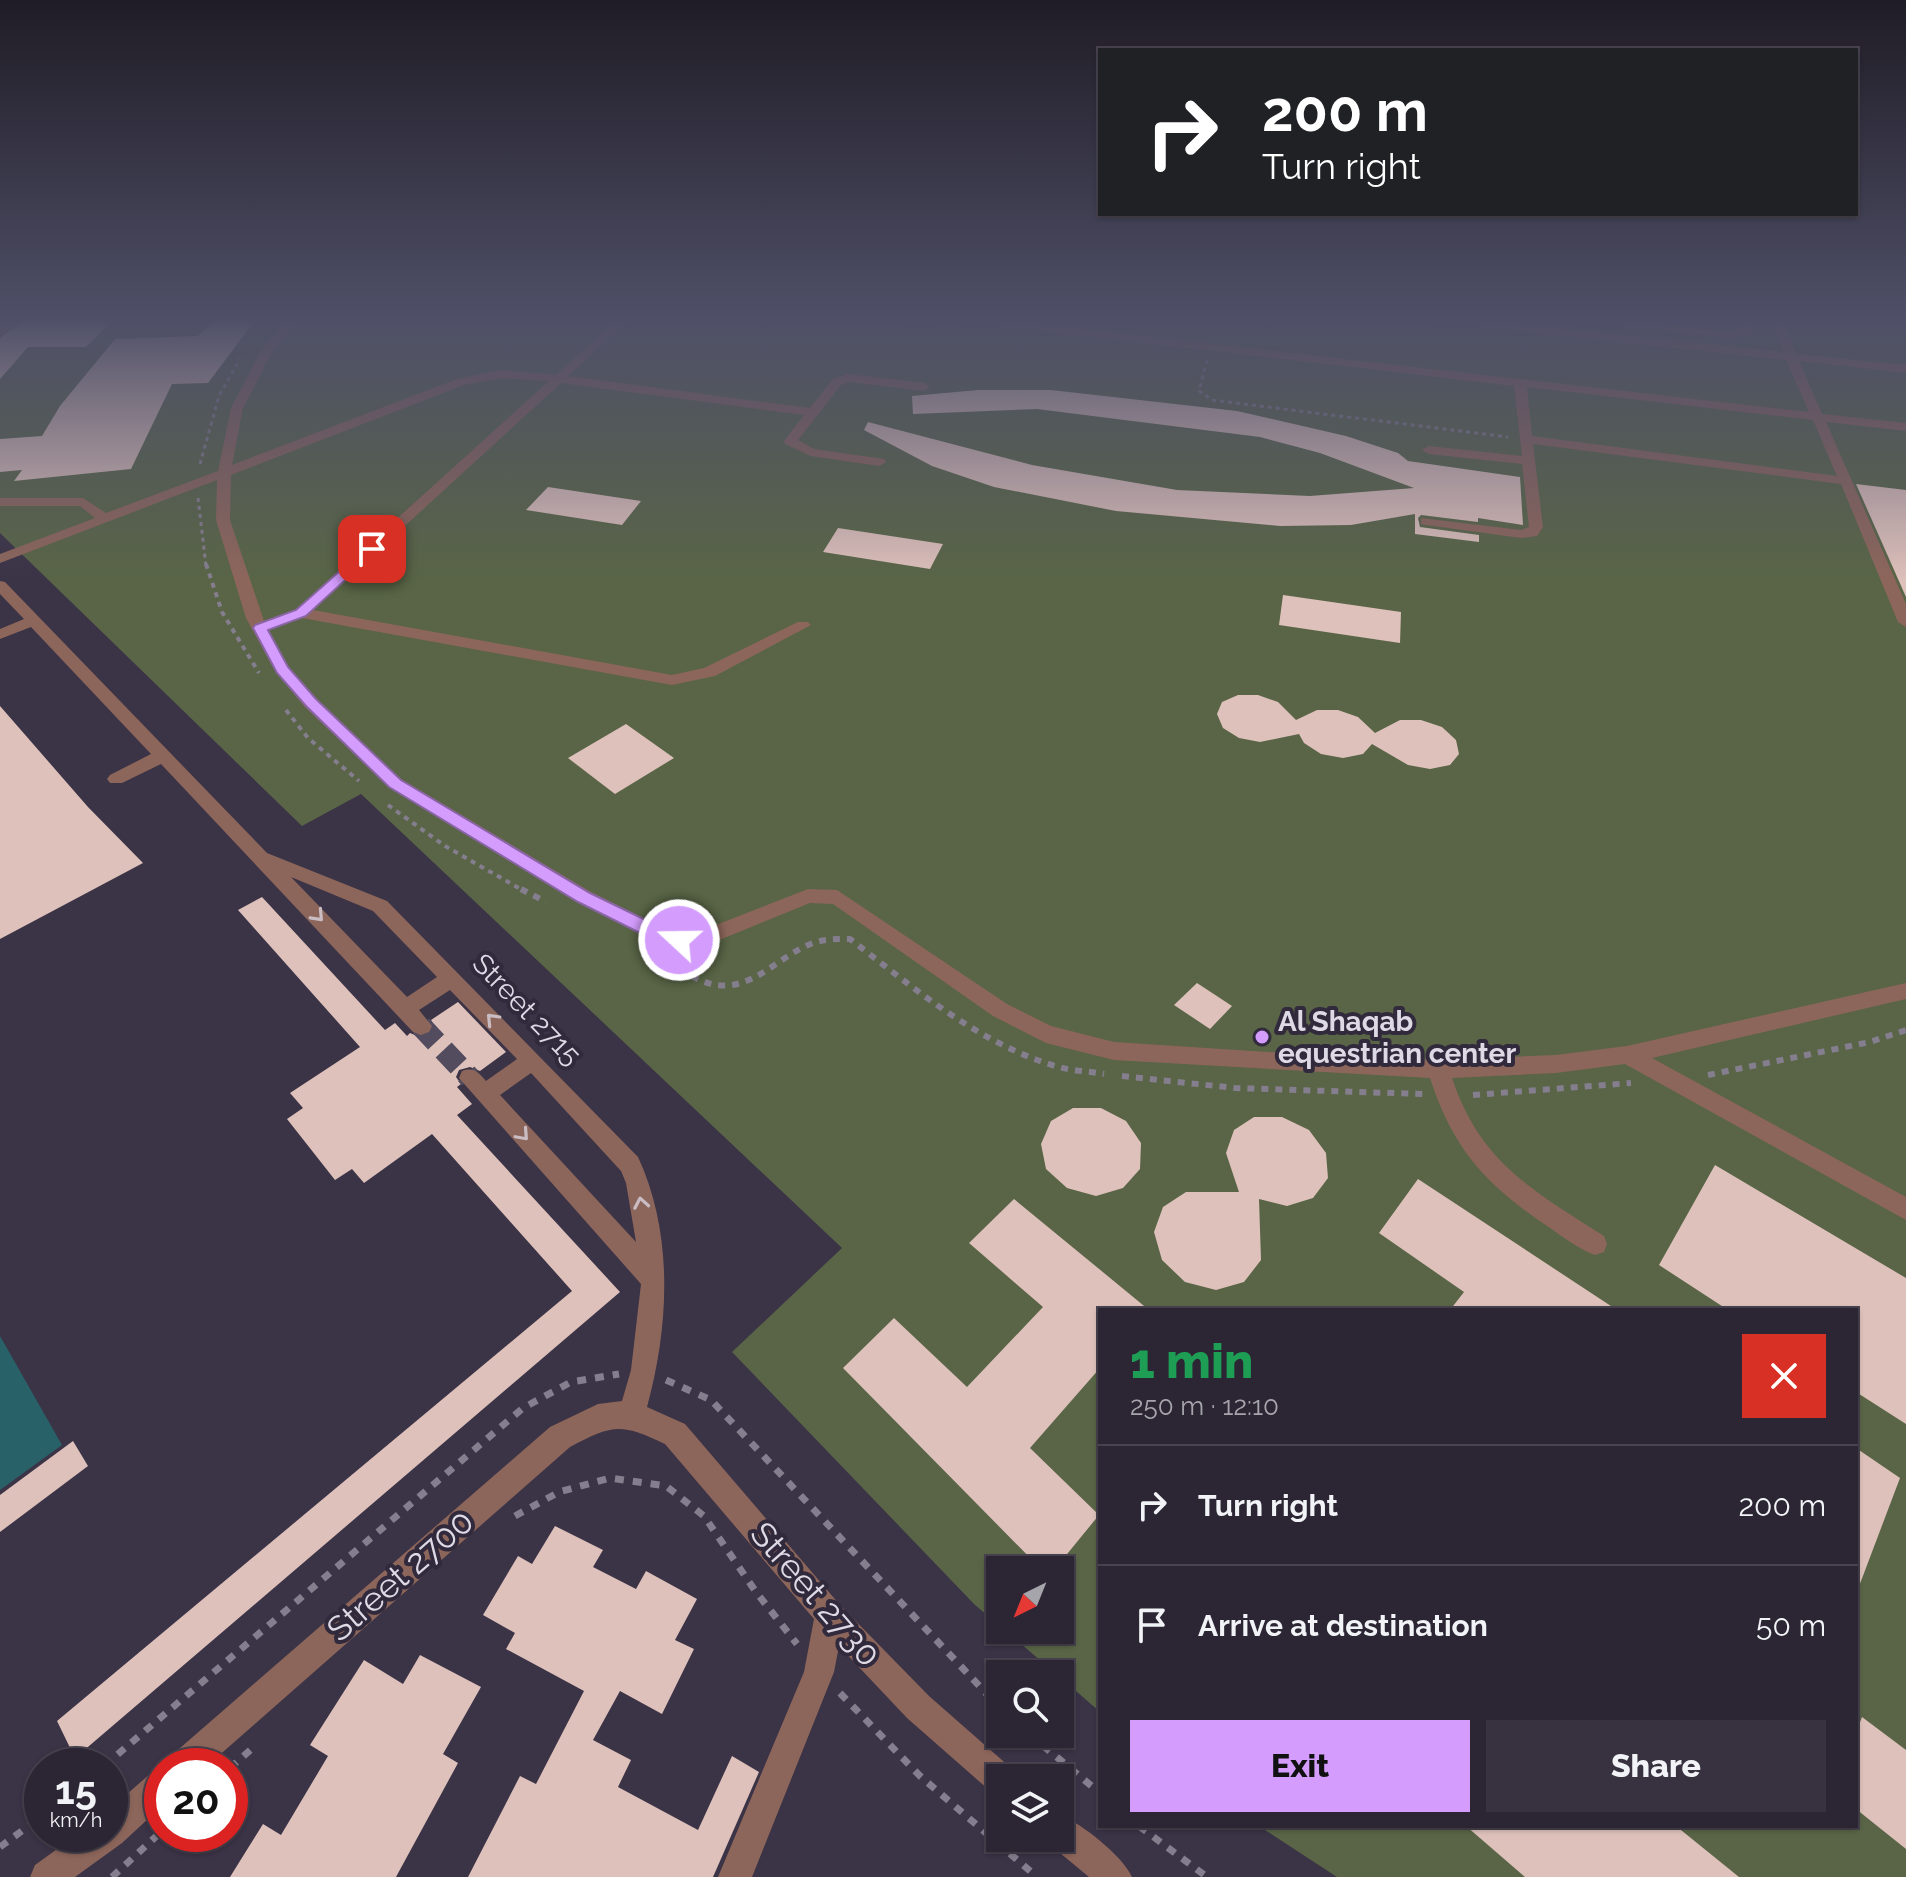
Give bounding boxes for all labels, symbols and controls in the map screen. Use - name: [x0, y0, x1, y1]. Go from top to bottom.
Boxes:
- text: 200 m: [1262, 78, 1428, 144]
- icon: right: [1130, 80, 1234, 184]
- text: Turn right: [1262, 145, 1421, 187]
- pin: [338, 515, 406, 583]
- icon: arrive: [350, 527, 394, 571]
- position arrow: [637, 898, 721, 982]
- one-way arrow: [309, 907, 324, 921]
- street label: Street 2715: [466, 947, 588, 1072]
- place label: Al Shaqab equestrian center: [1278, 1005, 1516, 1070]
- one-way arrow: [487, 1014, 501, 1028]
- marker: Al Shaqab equestrian center: [1253, 1028, 1271, 1046]
- one-way arrow: [513, 1126, 527, 1141]
- one-way arrow: [634, 1196, 651, 1210]
- text: 1 min: [1130, 1333, 1253, 1389]
- button: close: [1742, 1334, 1826, 1418]
- text: 250 m · 12:10: [1130, 1391, 1279, 1421]
- icon: right: [1130, 1483, 1174, 1527]
- text: Turn right: [1198, 1488, 1338, 1523]
- text: 200 m: [1738, 1488, 1826, 1523]
- street label: Street 2700: [319, 1501, 481, 1649]
- street label: Street 2730: [743, 1514, 889, 1674]
- north arrow: [986, 1556, 1074, 1644]
- map controls: [986, 1556, 1074, 1852]
- icon: arrive: [1130, 1603, 1174, 1647]
- text: Arrive at destination: [1198, 1608, 1488, 1643]
- text: 50 m: [1756, 1608, 1826, 1643]
- button: search: [986, 1660, 1074, 1748]
- button: Exit: [1130, 1720, 1470, 1812]
- button: Share: [1486, 1720, 1826, 1812]
- speed limit sign: 20: [144, 1748, 248, 1852]
- button: layers: [986, 1764, 1074, 1852]
- text: 15: [55, 1766, 97, 1813]
- text: km/h: [50, 1808, 102, 1832]

